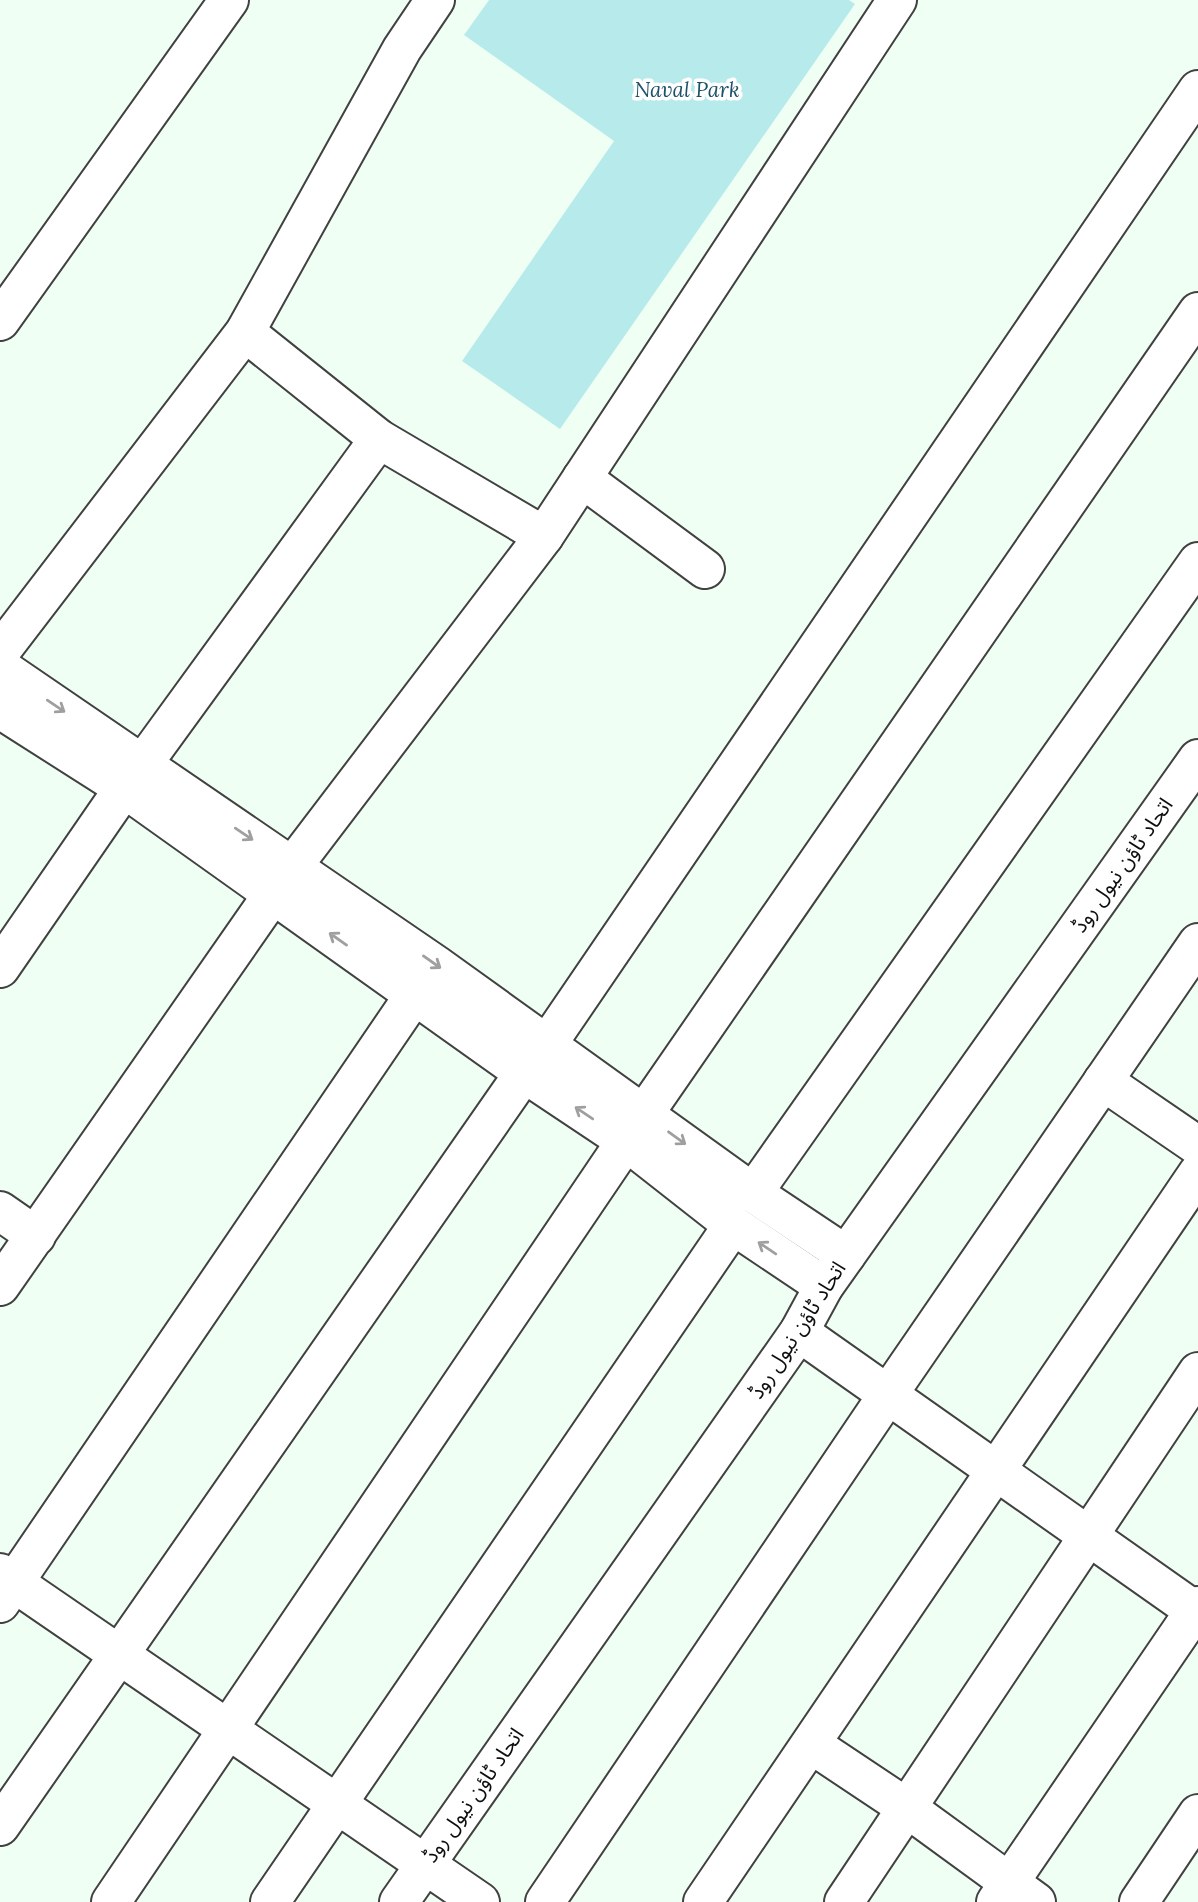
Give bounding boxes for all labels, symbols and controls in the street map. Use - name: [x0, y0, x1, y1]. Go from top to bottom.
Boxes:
- park label: Naval Park: [634, 76, 740, 103]
- one-way arrow: [46, 698, 65, 713]
- street label: اتحاد ٹاؤن نیول روڈ: [1065, 792, 1179, 938]
- one-way arrow: [234, 827, 253, 841]
- one-way arrow: [329, 932, 348, 947]
- one-way arrow: [422, 955, 441, 969]
- one-way arrow: [575, 1106, 594, 1120]
- one-way arrow: [667, 1130, 685, 1145]
- one-way arrow: [758, 1241, 777, 1255]
- street label: اتحاد ٹاؤن نیول روڈ: [742, 1256, 852, 1404]
- street label: اتحاد ٹاؤن نیول روڈ: [416, 1722, 530, 1868]

